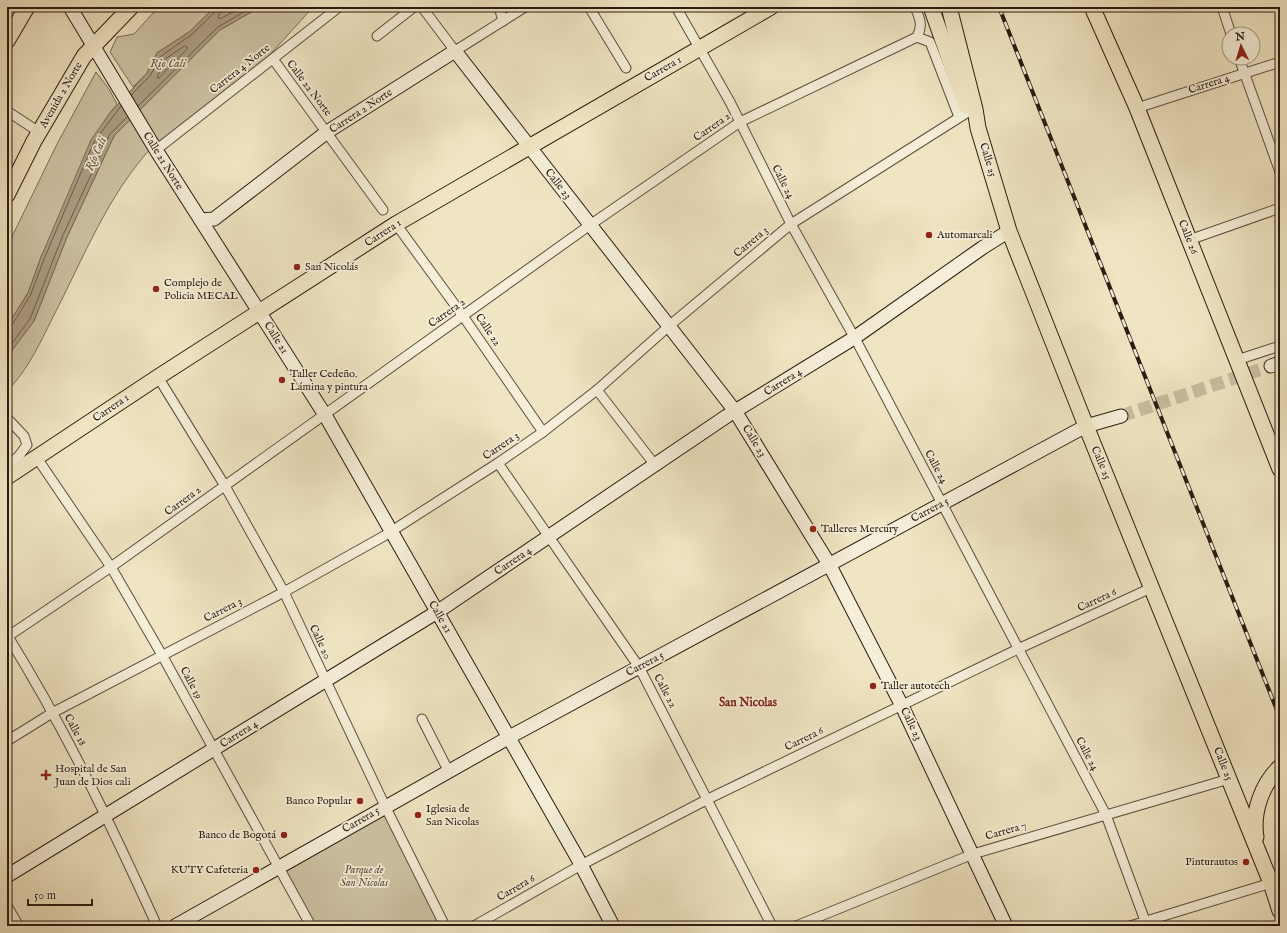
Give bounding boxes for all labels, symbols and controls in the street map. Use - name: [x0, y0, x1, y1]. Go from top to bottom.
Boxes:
- north arrow: [1221, 26, 1261, 66]
- text: N: [1234, 30, 1246, 45]
- street label: Carrera 4 Norte: [207, 41, 273, 97]
- street label: Carrera 1: [642, 53, 684, 85]
- water label: Rio Cali: [150, 56, 187, 71]
- street label: Calle 22 Norte: [283, 57, 335, 119]
- street label: Avenida 2 Norte: [36, 59, 86, 132]
- street label: Carrera 4: [1187, 71, 1232, 97]
- street label: Carrera 2 Norte: [327, 85, 395, 137]
- street label: Carrera 2: [691, 109, 733, 145]
- street label: Calle 21 Norte: [140, 129, 186, 193]
- water label: Río Cali: [82, 133, 111, 173]
- street label: Calle 25: [976, 141, 1000, 179]
- street label: Calle 24: [768, 163, 798, 202]
- street label: Calle 23: [542, 166, 574, 202]
- street label: Carrera 1: [362, 216, 404, 250]
- street label: Calle 26: [1175, 218, 1201, 257]
- street label: Carrera 3: [731, 223, 771, 261]
- place label: Automarcali: [936, 228, 993, 242]
- marker: Automarcali: [924, 230, 934, 240]
- place label: San Nicolás: [305, 260, 358, 274]
- marker: San Nicolás: [292, 262, 302, 272]
- place label: Complejo de Policia MECAL: [164, 276, 238, 303]
- marker: Complejo de Policia MECAL: [151, 284, 161, 294]
- street label: Carrera 2: [426, 295, 468, 331]
- street label: Calle 22: [472, 311, 504, 349]
- street label: Calle 21: [261, 319, 291, 357]
- street label: Carrera 4: [761, 365, 805, 399]
- place label: Taller Cedeño. Lámina y pintura: [290, 367, 368, 394]
- marker: Taller Cedeño. Lámina y pintura: [277, 375, 287, 385]
- street label: Carrera 1: [90, 391, 132, 425]
- street label: Calle 23: [739, 422, 769, 460]
- street label: Carrera 3: [480, 429, 522, 463]
- street label: Calle 25: [1088, 444, 1114, 482]
- street label: Calle 24: [921, 448, 951, 487]
- street label: Carrera 2: [162, 483, 204, 519]
- street label: Carrera 5: [909, 494, 951, 526]
- place label: Talleres Mercury: [821, 522, 899, 536]
- marker: Talleres Mercury: [808, 524, 818, 534]
- street label: Carrera 4: [492, 543, 535, 579]
- street label: Carrera 6: [1075, 585, 1119, 615]
- street label: Carrera 3: [202, 594, 244, 626]
- street label: Calle 21: [425, 598, 455, 636]
- street label: Calle 20: [306, 622, 334, 662]
- street label: Carrera 5: [624, 648, 666, 680]
- street label: Calle 19: [177, 664, 205, 702]
- street label: Calle 22: [650, 672, 680, 710]
- place label: Taller autotech: [881, 679, 950, 693]
- marker: Taller autotech: [868, 681, 878, 691]
- district label: San Nicolas: [719, 695, 778, 710]
- street label: Calle 23: [897, 705, 925, 743]
- street label: Calle 18: [61, 712, 89, 748]
- street label: Carrera 4: [217, 717, 261, 751]
- street label: Carrera 6: [782, 723, 826, 754]
- street label: Calle 24: [1072, 735, 1102, 774]
- street label: Calle 25: [1210, 745, 1236, 783]
- place label: Hospital de San Juan de Dios cali: [53, 762, 131, 789]
- marker: Hospital de San Juan de Dios cali: [40, 769, 52, 781]
- place label: Banco Popular: [286, 794, 352, 808]
- marker: Banco Popular: [355, 796, 365, 806]
- place label: Iglesia de San Nicolas: [426, 802, 479, 829]
- street label: Carrera 5: [340, 804, 382, 836]
- marker: Iglesia de San Nicolas: [413, 810, 423, 820]
- street label: Carrera 7: [984, 818, 1028, 844]
- place label: Banco de Bogotá: [198, 828, 276, 842]
- marker: Banco de Bogotá: [279, 830, 289, 840]
- place label: Pinturautos: [1185, 855, 1238, 869]
- marker: Pinturautos: [1241, 857, 1251, 867]
- place label: KUTY Cafeteria: [171, 863, 248, 877]
- park label: Parque de San Nicolas: [340, 863, 389, 890]
- marker: KUTY Cafeteria: [251, 865, 261, 875]
- street label: Carrera 6: [494, 871, 538, 904]
- scale bar: [28, 881, 92, 907]
- text: 50 m: [34, 888, 56, 903]

